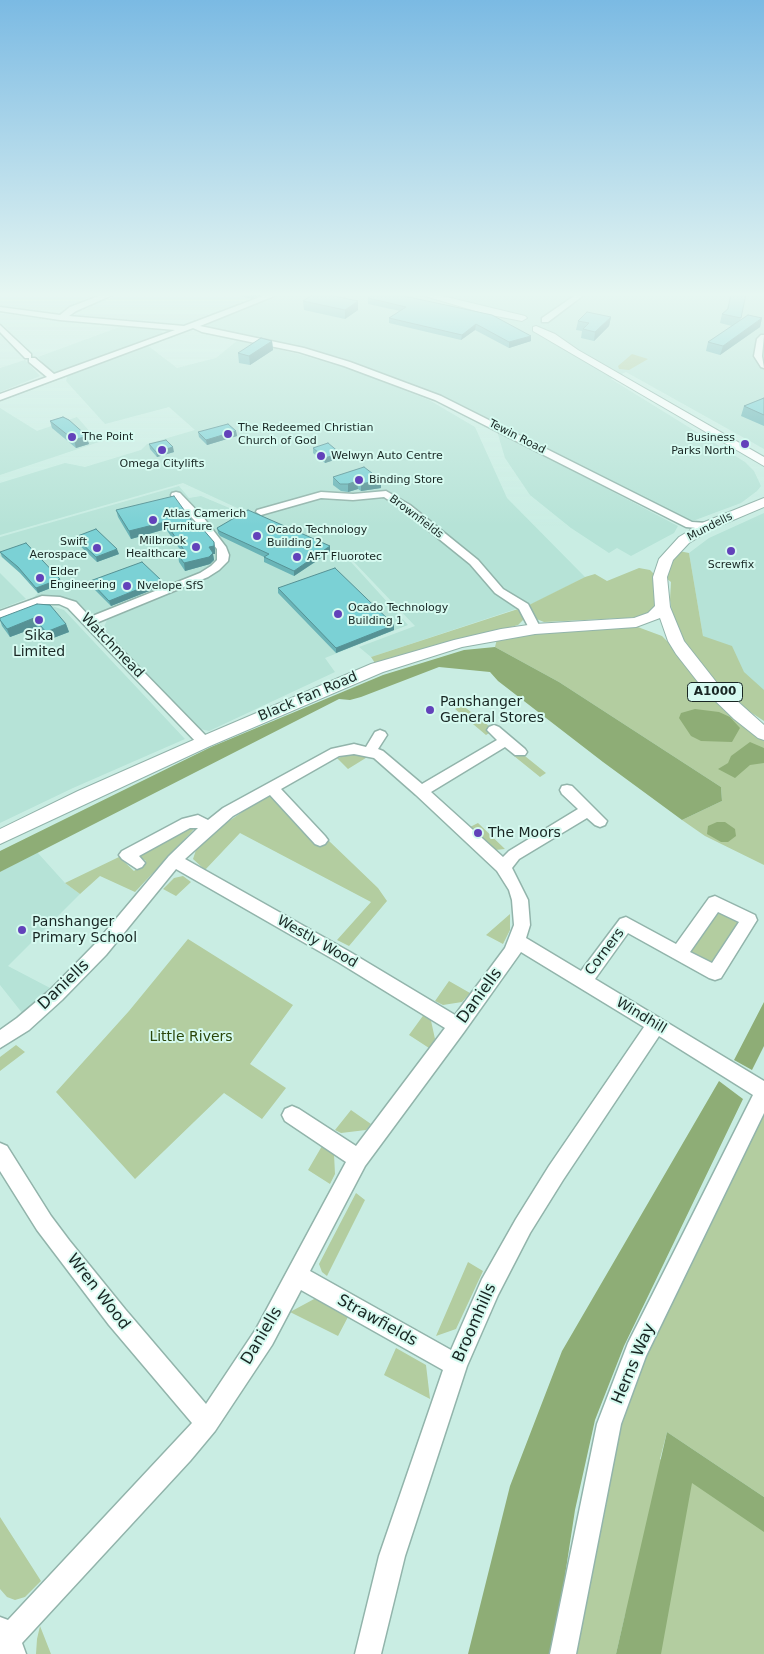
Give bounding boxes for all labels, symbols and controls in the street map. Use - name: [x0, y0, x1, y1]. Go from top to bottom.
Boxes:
- street label: Tewin Road: [486, 417, 548, 457]
- place label: The Redeemed Christian Church of God: [238, 421, 373, 447]
- marker: The Redeemed Christian Church of God: [222, 428, 234, 440]
- place label: The Point: [82, 430, 133, 444]
- marker: The Point: [66, 431, 78, 443]
- place label: Business Parks North: [671, 431, 735, 457]
- marker: Business Parks North: [739, 438, 751, 450]
- marker: Omega Citylifts: [156, 444, 168, 456]
- place label: Welwyn Auto Centre: [331, 449, 443, 463]
- marker: Welwyn Auto Centre: [315, 450, 327, 462]
- place label: Omega Citylifts: [120, 457, 204, 471]
- place label: Binding Store: [369, 473, 443, 487]
- marker: Binding Store: [353, 474, 365, 486]
- street label: Brownfields: [386, 492, 446, 542]
- place label: Atlas Camerich Furniture: [163, 507, 246, 533]
- street label: Mundells: [685, 510, 735, 544]
- marker: Atlas Camerich Furniture: [147, 514, 159, 526]
- place label: Ocado Technology Building 2: [267, 523, 367, 549]
- marker: Ocado Technology Building 2: [251, 530, 263, 542]
- place label: Milbrook Healthcare: [126, 534, 186, 560]
- place label: Swift Aerospace: [30, 535, 87, 561]
- marker: Milbrook Healthcare: [190, 541, 202, 553]
- marker: Swift Aerospace: [91, 542, 103, 554]
- marker: Screwfix: [725, 545, 737, 557]
- place label: AFT Fluorotec: [307, 550, 382, 564]
- marker: AFT Fluorotec: [291, 551, 303, 563]
- place label: Screwfix: [708, 558, 754, 572]
- place label: Elder Engineering: [50, 565, 116, 591]
- marker: Elder Engineering: [34, 572, 46, 584]
- place label: Nvelope SfS: [137, 579, 203, 593]
- marker: Nvelope SfS: [121, 580, 133, 592]
- place label: Ocado Technology Building 1: [348, 601, 448, 627]
- marker: Ocado Technology Building 1: [332, 608, 344, 620]
- street label: Watchmead: [77, 610, 147, 682]
- marker: Sika Limited: [33, 614, 45, 626]
- place label: Sika Limited: [13, 628, 65, 660]
- street label: Black Fan Road: [256, 669, 360, 725]
- road number: A1000: [688, 682, 742, 702]
- place label: Panshanger General Stores: [440, 694, 544, 726]
- marker: Panshanger General Stores: [424, 704, 436, 716]
- place label: The Moors: [488, 825, 561, 841]
- marker: The Moors: [472, 827, 484, 839]
- street label: Westly Wood: [274, 912, 360, 972]
- place label: Panshanger Primary School: [32, 914, 137, 946]
- marker: Panshanger Primary School: [16, 924, 28, 936]
- street label: Corners: [582, 925, 628, 979]
- street label: Daniells: [34, 956, 94, 1014]
- street label: Daniells: [453, 965, 507, 1027]
- street label: Windhill: [613, 994, 669, 1038]
- park label: Little Rivers: [149, 1029, 233, 1045]
- street label: Wren Wood: [62, 1250, 134, 1334]
- street label: Broomhills: [449, 1281, 501, 1365]
- street label: Strawfields: [334, 1291, 420, 1351]
- street label: Daniells: [237, 1304, 287, 1368]
- street label: Herns Way: [608, 1321, 660, 1407]

